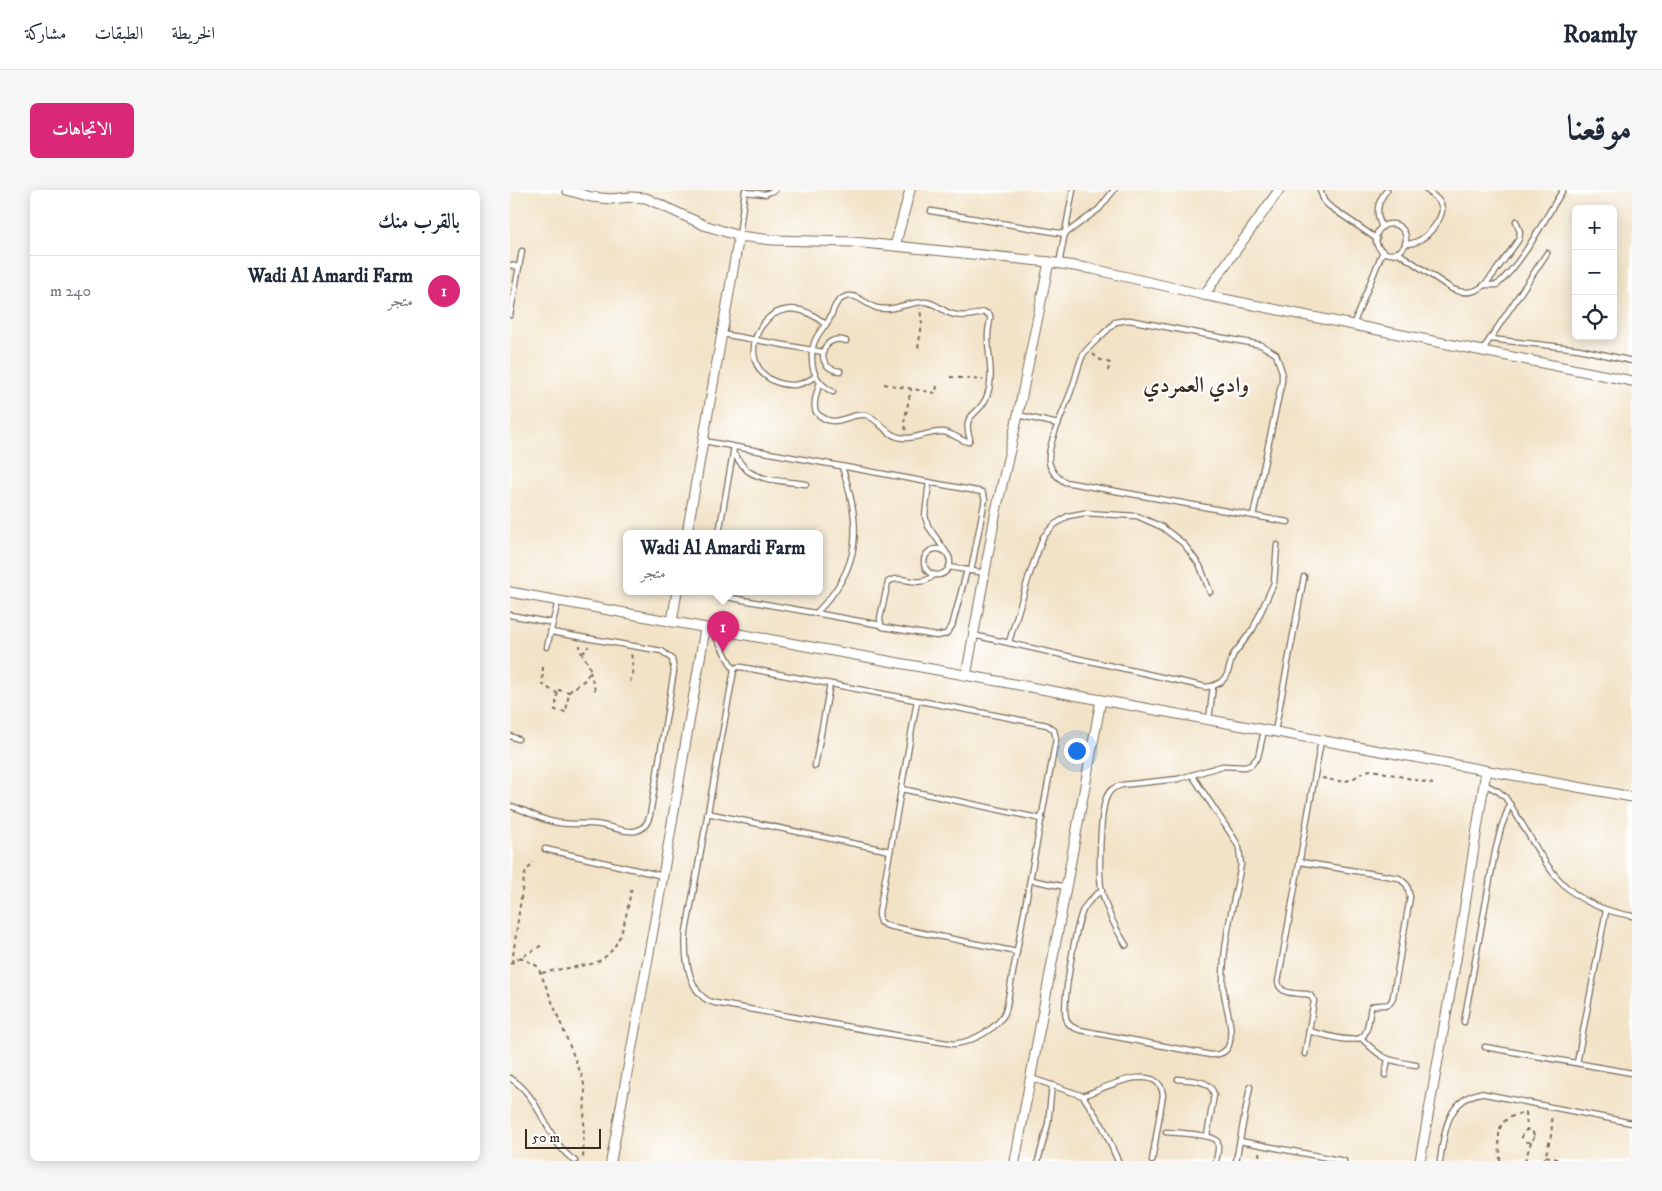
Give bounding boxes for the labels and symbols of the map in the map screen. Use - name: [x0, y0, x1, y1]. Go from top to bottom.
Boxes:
- district label: وادي العمردي: [1143, 372, 1249, 403]
- pin: 1: [707, 611, 739, 652]
- your location: [1064, 738, 1090, 764]
- scale bar: [525, 1126, 601, 1149]

